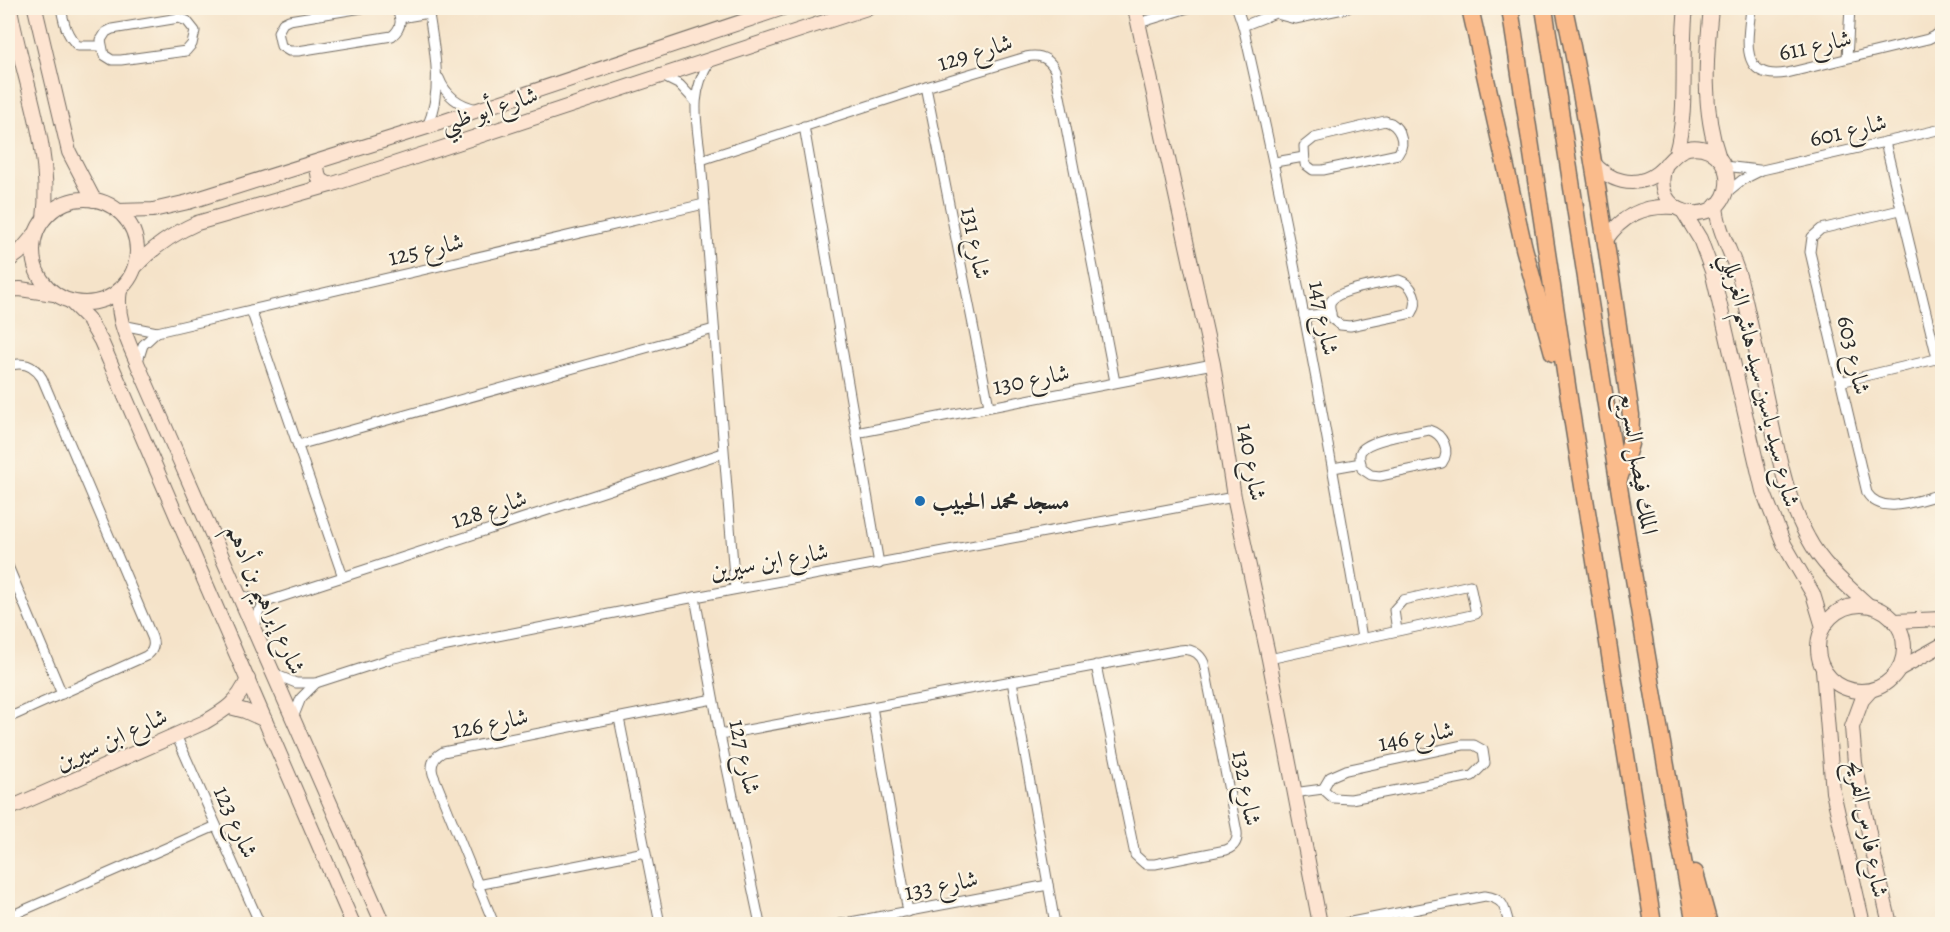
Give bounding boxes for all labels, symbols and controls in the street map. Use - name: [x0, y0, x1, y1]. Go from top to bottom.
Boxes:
- street label: شارع 611: [1776, 22, 1855, 72]
- street label: شارع 129: [934, 25, 1018, 82]
- street label: شارع أبو ظبي: [436, 77, 544, 145]
- street label: شارع 601: [1806, 106, 1891, 158]
- street label: شارع 131: [949, 204, 999, 283]
- street label: شارع 125: [385, 225, 468, 277]
- street label: شارع سيد ياسين سيد هاشم الغربللي: [1706, 250, 1808, 512]
- street label: شارع 147: [1297, 278, 1347, 359]
- street label: شارع 603: [1825, 312, 1879, 399]
- street label: شارع 130: [990, 356, 1073, 406]
- street label: الملك فيصل السريع: [1606, 389, 1666, 538]
- street label: شارع 140: [1226, 421, 1275, 504]
- street label: شارع 128: [447, 482, 532, 540]
- place label: مسجد محمد الحبيب: [932, 485, 1070, 517]
- marker: مسجد محمد الحبيب: [913, 494, 927, 508]
- street label: شارع إبراهيم بن أدهم: [211, 518, 314, 683]
- street label: شارع ابن سيرين: [707, 535, 832, 591]
- street label: شارع ابن سيرين: [50, 700, 174, 782]
- street label: شارع 126: [449, 700, 532, 750]
- street label: شارع 146: [1375, 713, 1457, 763]
- street label: شارع 127: [718, 716, 769, 798]
- street label: شارع 132: [1221, 748, 1269, 829]
- street label: شارع فارس الفريح: [1835, 758, 1897, 901]
- street label: شارع 123: [202, 781, 266, 865]
- street label: شارع 133: [901, 862, 981, 912]

